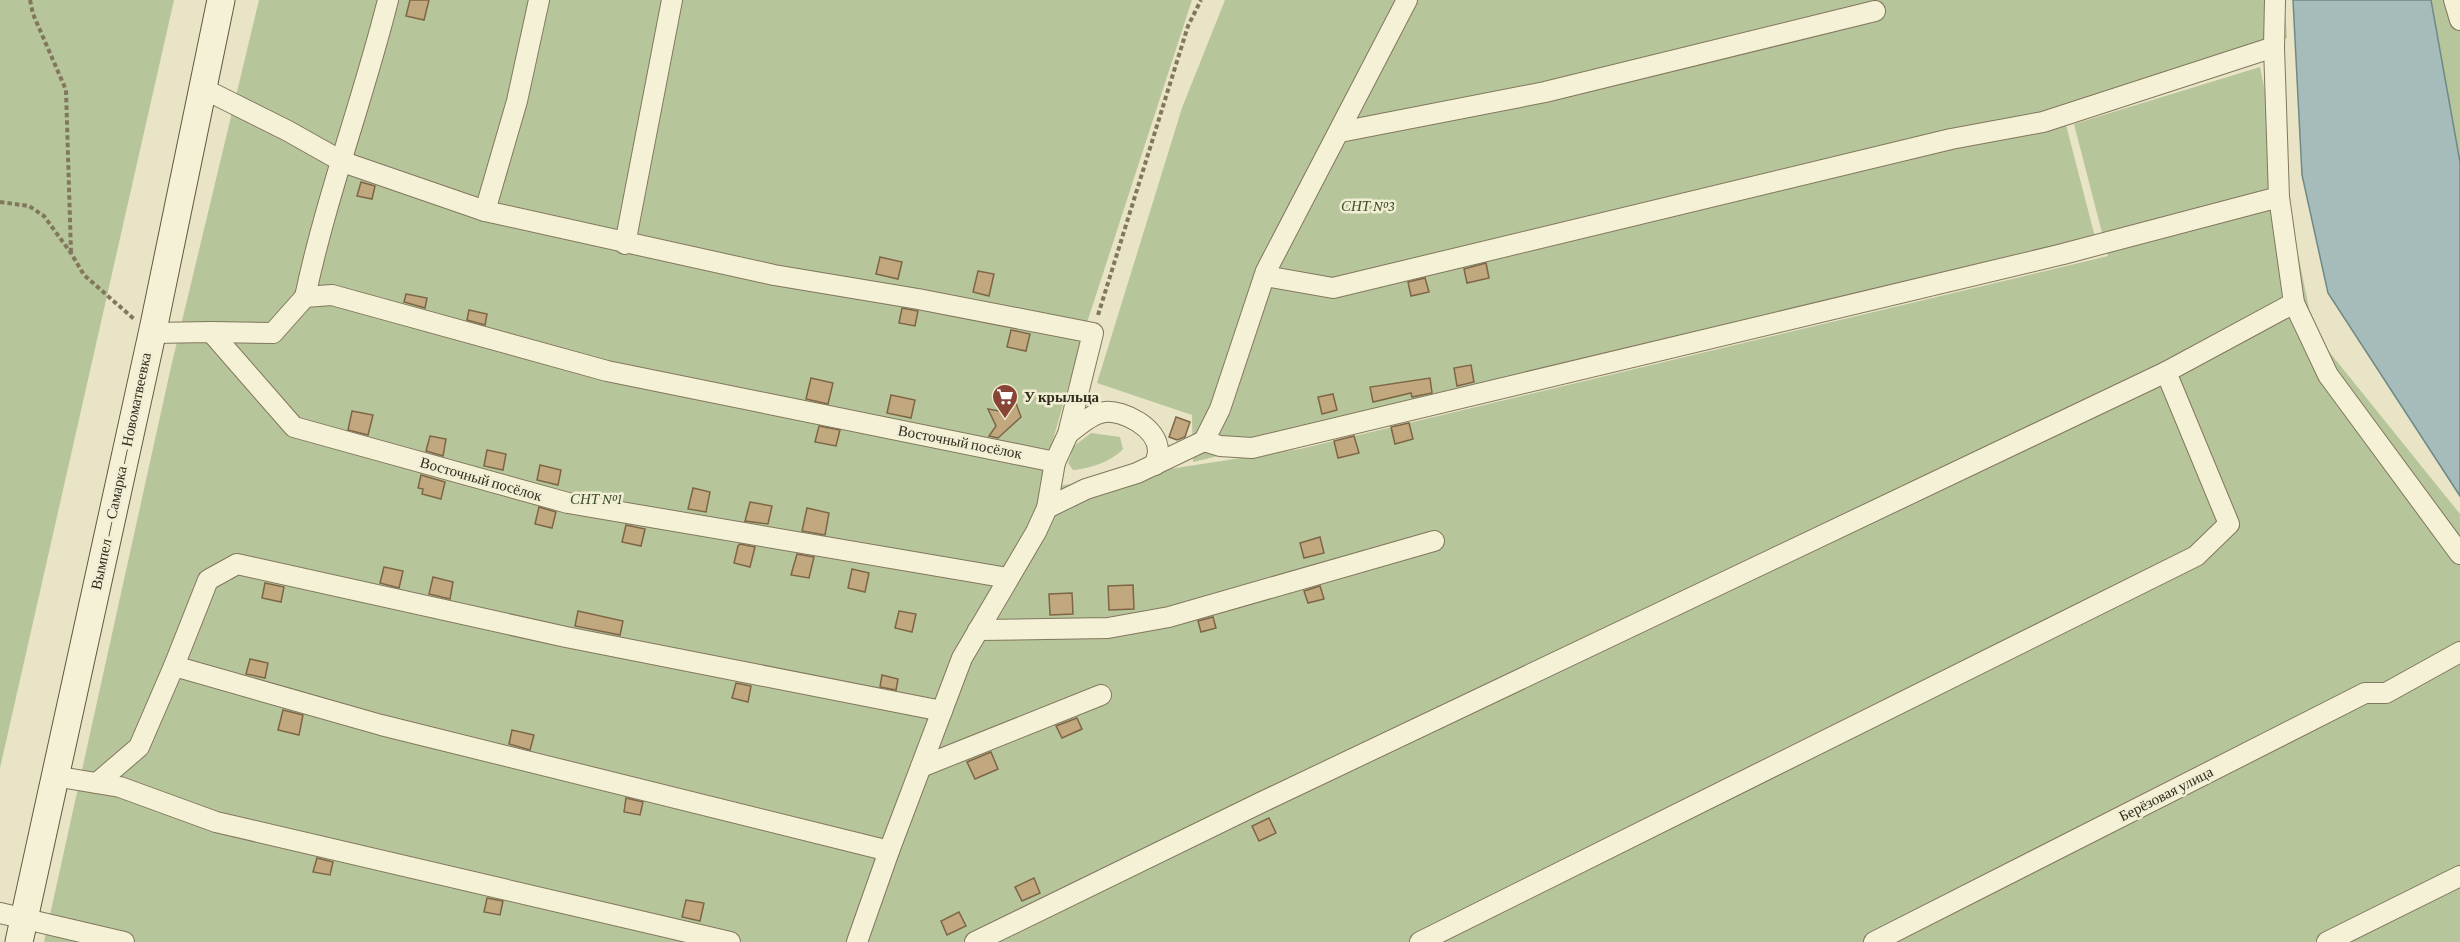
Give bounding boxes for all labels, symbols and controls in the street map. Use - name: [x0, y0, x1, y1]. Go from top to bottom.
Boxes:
- park label: СНТ №3: [1341, 198, 1395, 214]
- street label: Вымпел — Самарка — Новоматвеевка: [88, 351, 154, 591]
- supermarket icon: У крыльца: [990, 382, 1020, 420]
- place label: У крыльца: [1024, 389, 1100, 405]
- street label: Восточный посёлок: [897, 422, 1024, 462]
- street label: Восточный посёлок: [418, 454, 544, 504]
- park label: СНТ №1: [570, 491, 622, 507]
- street label: Берёзовая улица: [2116, 763, 2216, 825]

